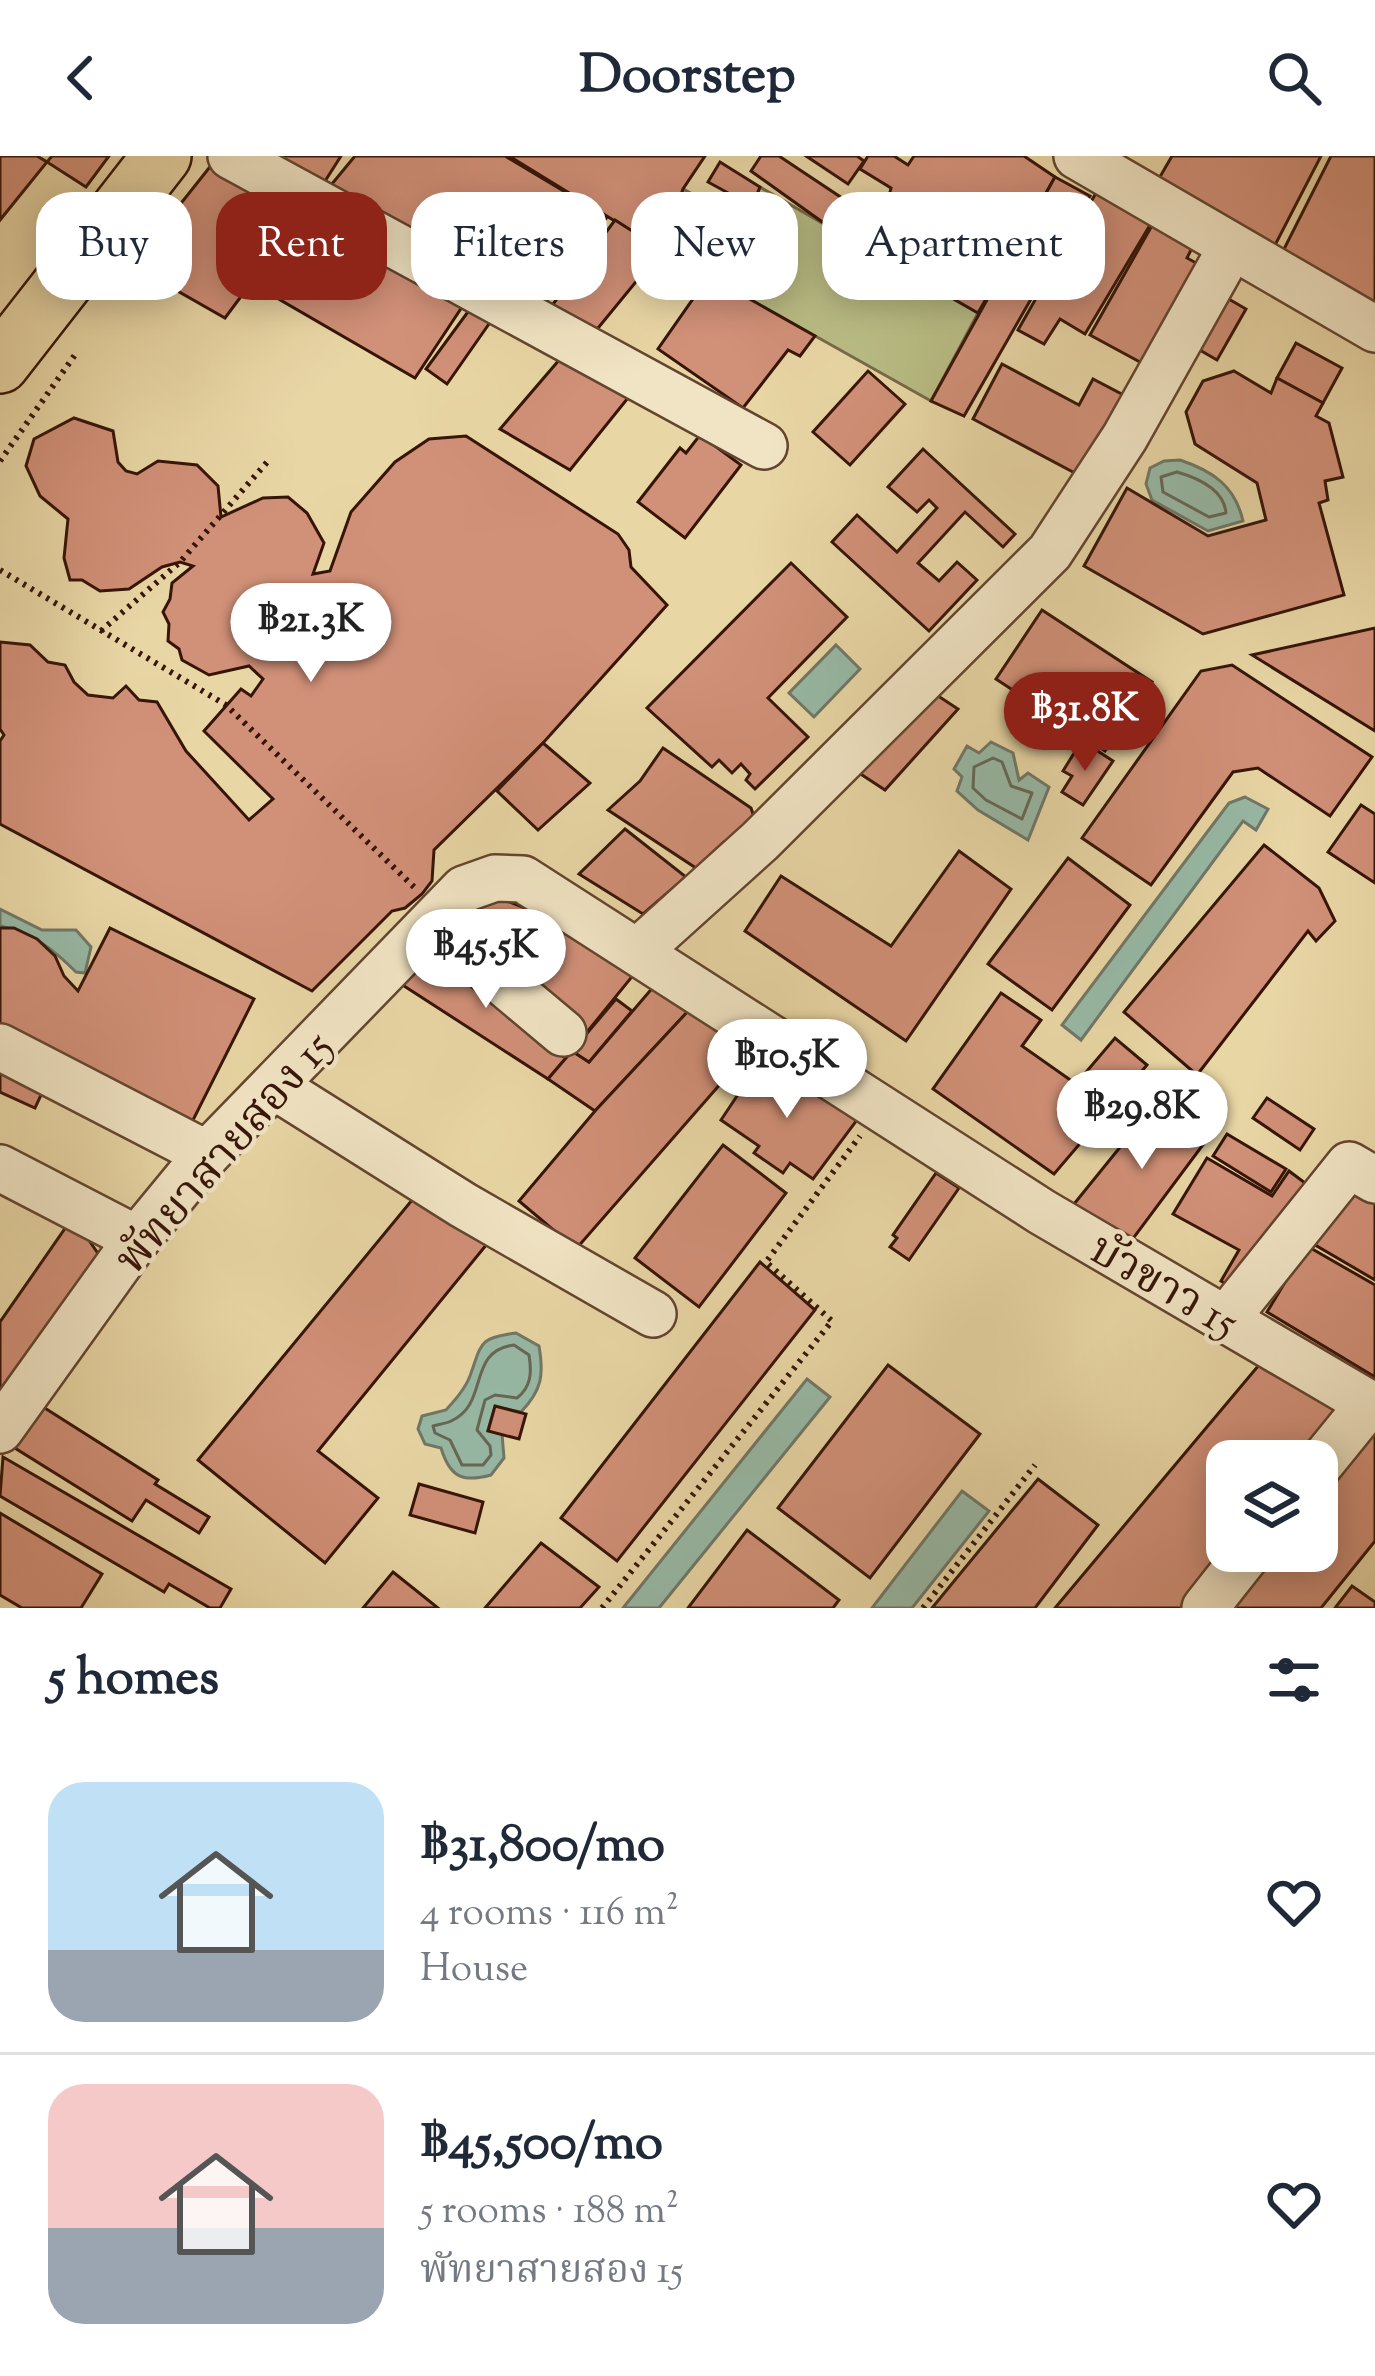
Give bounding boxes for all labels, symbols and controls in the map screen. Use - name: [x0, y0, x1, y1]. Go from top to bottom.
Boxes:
- text: Doorstep: [579, 39, 796, 117]
- icon: back: [48, 45, 114, 111]
- icon: search: [1261, 45, 1327, 111]
- chip: Buy: [36, 192, 192, 300]
- chip: Rent: [216, 192, 387, 300]
- chip: Filters: [411, 192, 607, 300]
- chip: New: [631, 192, 798, 300]
- chip: Apartment: [822, 192, 1105, 300]
- pin: ฿21.3K: [213, 583, 409, 685]
- text: ฿21.3K: [257, 594, 365, 650]
- pin: ฿31.8K: [987, 672, 1183, 774]
- text: ฿31.8K: [1031, 683, 1139, 739]
- pin: ฿45.5K: [388, 909, 584, 1011]
- text: ฿45.5K: [433, 920, 539, 976]
- street label: พัทยาสายสอง 15: [102, 1019, 350, 1291]
- pin: ฿10.5K: [689, 1019, 885, 1121]
- text: ฿10.5K: [734, 1030, 840, 1086]
- pin: ฿29.8K: [1044, 1070, 1240, 1172]
- text: ฿29.8K: [1084, 1081, 1200, 1137]
- street label: บัวขาว 15: [1076, 1220, 1249, 1358]
- map controls: [1206, 1440, 1338, 1572]
- button: layers: [1206, 1440, 1338, 1572]
- text: 5 homes: [48, 1644, 219, 1717]
- icon: filters: [1261, 1647, 1327, 1713]
- text: ฿31,800/mo: [420, 1811, 665, 1884]
- icon: home: [144, 1830, 288, 1974]
- icon: heart: [1261, 1869, 1327, 1935]
- text: 4 rooms · 116 m²: [420, 1887, 679, 1943]
- text: House: [420, 1943, 528, 1999]
- text: ฿45,500/mo: [420, 2109, 663, 2182]
- icon: home: [144, 2132, 288, 2276]
- icon: heart: [1261, 2171, 1327, 2237]
- text: 5 rooms · 188 m²: [420, 2185, 679, 2241]
- text: พัทยาสายสอง 15: [420, 2245, 683, 2301]

